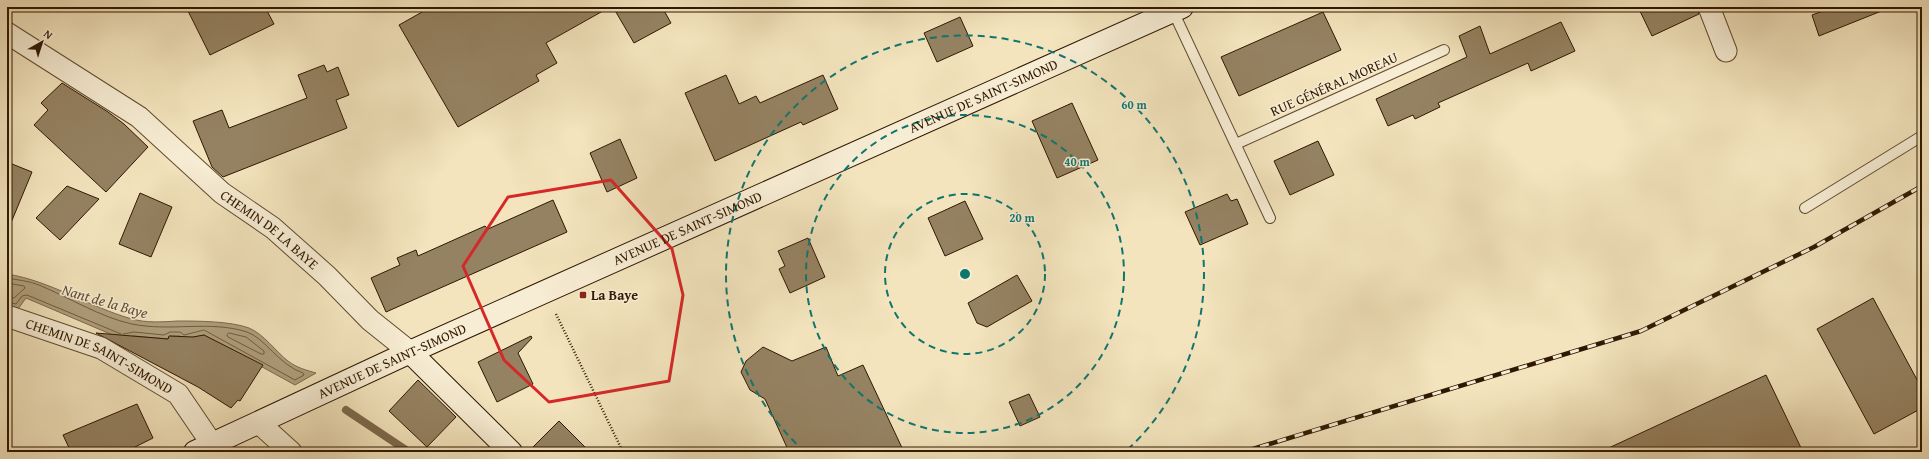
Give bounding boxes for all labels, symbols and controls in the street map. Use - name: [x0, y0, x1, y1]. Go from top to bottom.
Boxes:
- north arrow: [22, 22, 62, 62]
- text: N: [40, 26, 57, 43]
- street label: RUE GÉNÉRAL MOREAU: [1267, 47, 1401, 121]
- street label: AVENUE DE SAINT-SIMOND: [906, 54, 1061, 138]
- text: 60 m: [1121, 96, 1147, 113]
- text: 40 m: [1064, 153, 1090, 170]
- street label: CHEMIN DE LA BAYE: [216, 185, 323, 274]
- street label: AVENUE DE SAINT-SIMOND: [610, 186, 765, 270]
- text: 20 m: [1009, 209, 1035, 226]
- centre of rings: [958, 267, 972, 281]
- water label: Nant de la Baye: [60, 279, 150, 323]
- place label: La Baye: [591, 285, 638, 305]
- marker: La Baye: [578, 290, 588, 300]
- street label: CHEMIN DE SAINT-SIMOND: [23, 313, 177, 399]
- street label: AVENUE DE SAINT-SIMOND: [314, 318, 469, 404]

